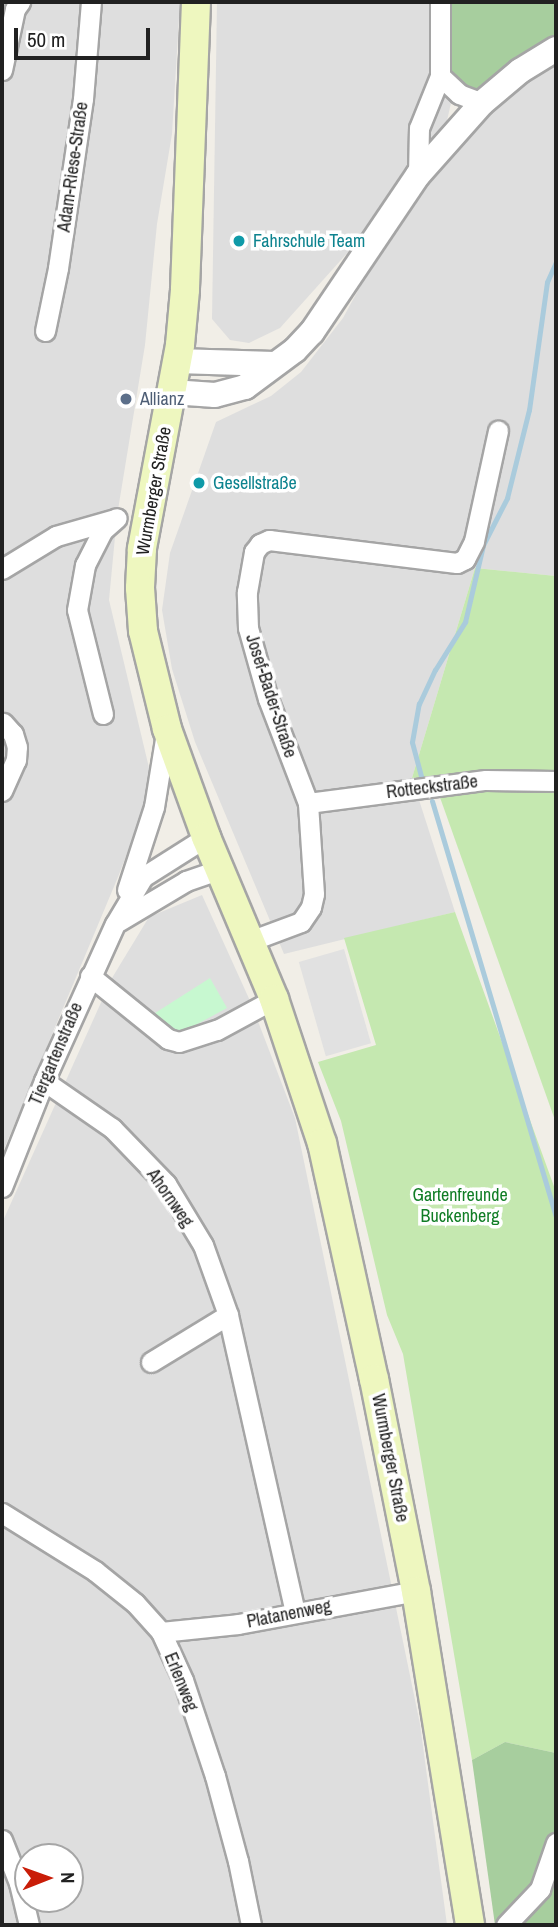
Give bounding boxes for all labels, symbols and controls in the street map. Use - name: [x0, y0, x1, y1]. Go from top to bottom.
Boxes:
- scale bar: [18, 14, 154, 58]
- text: 50 m: [27, 25, 65, 54]
- street label: Adam-Riese-Straße: [53, 101, 93, 233]
- place label: Fahrschule Team: [253, 230, 365, 252]
- marker: Fahrschule Team: [231, 233, 247, 249]
- place label: Allianz: [140, 388, 184, 410]
- marker: Allianz: [118, 391, 134, 407]
- street label: Wurmberger Straße: [132, 425, 176, 557]
- place label: Gesellstraße: [213, 472, 297, 494]
- marker: Gesellstraße: [191, 475, 207, 491]
- street label: Josef-Bader-Straße: [241, 631, 301, 761]
- street label: Rotteckstraße: [385, 771, 479, 803]
- street label: Tiergartenstraße: [25, 999, 87, 1109]
- street label: Ahornweg: [142, 1165, 198, 1231]
- park label: Gartenfreunde Buckenberg: [412, 1185, 508, 1228]
- street label: Wurmberger Straße: [367, 1392, 413, 1524]
- street label: Platanenweg: [245, 1595, 333, 1633]
- street label: Erlenweg: [159, 1649, 203, 1715]
- north arrow: [14, 1843, 84, 1913]
- text: N: [55, 1872, 81, 1884]

